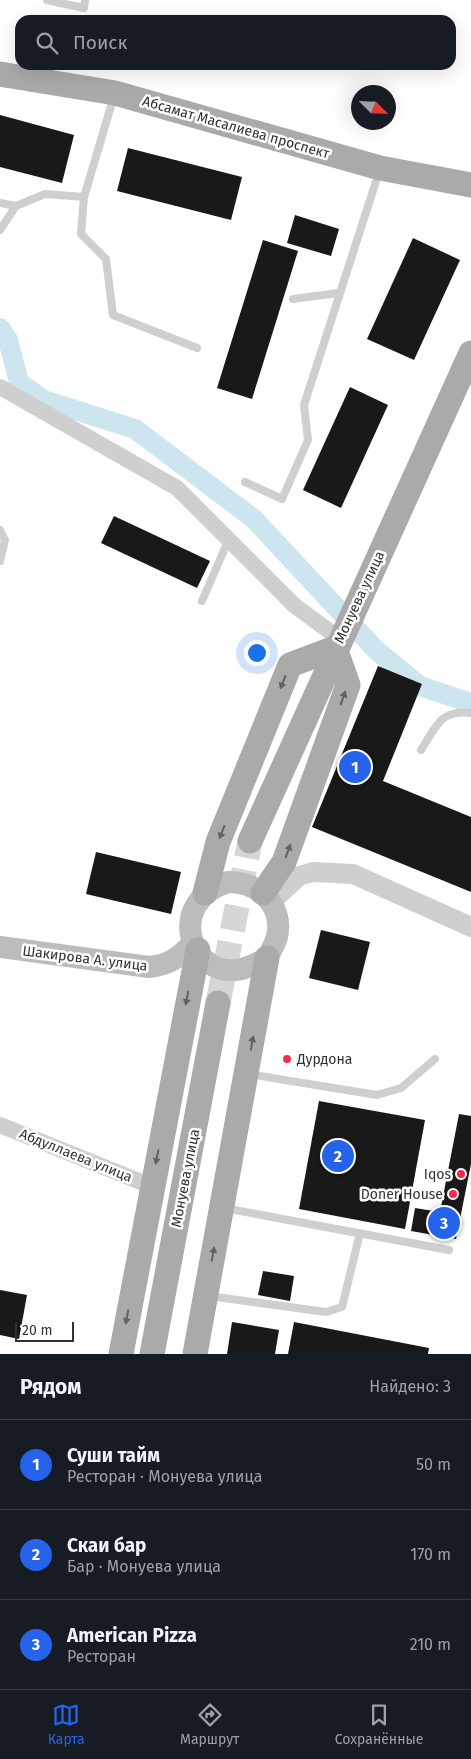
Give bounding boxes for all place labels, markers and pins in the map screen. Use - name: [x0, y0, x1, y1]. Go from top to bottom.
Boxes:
- pin: 1: [339, 748, 371, 786]
- place label: Дурдона: [296, 1051, 352, 1068]
- marker: Дурдона: [281, 1053, 293, 1065]
- pin: 2: [322, 1137, 354, 1175]
- place label: Iqos: [424, 1166, 451, 1183]
- marker: Iqos: [455, 1168, 467, 1180]
- place label: Doner House: [361, 1186, 443, 1203]
- marker: Doner House: [447, 1188, 459, 1200]
- pin: 3: [428, 1204, 460, 1242]

